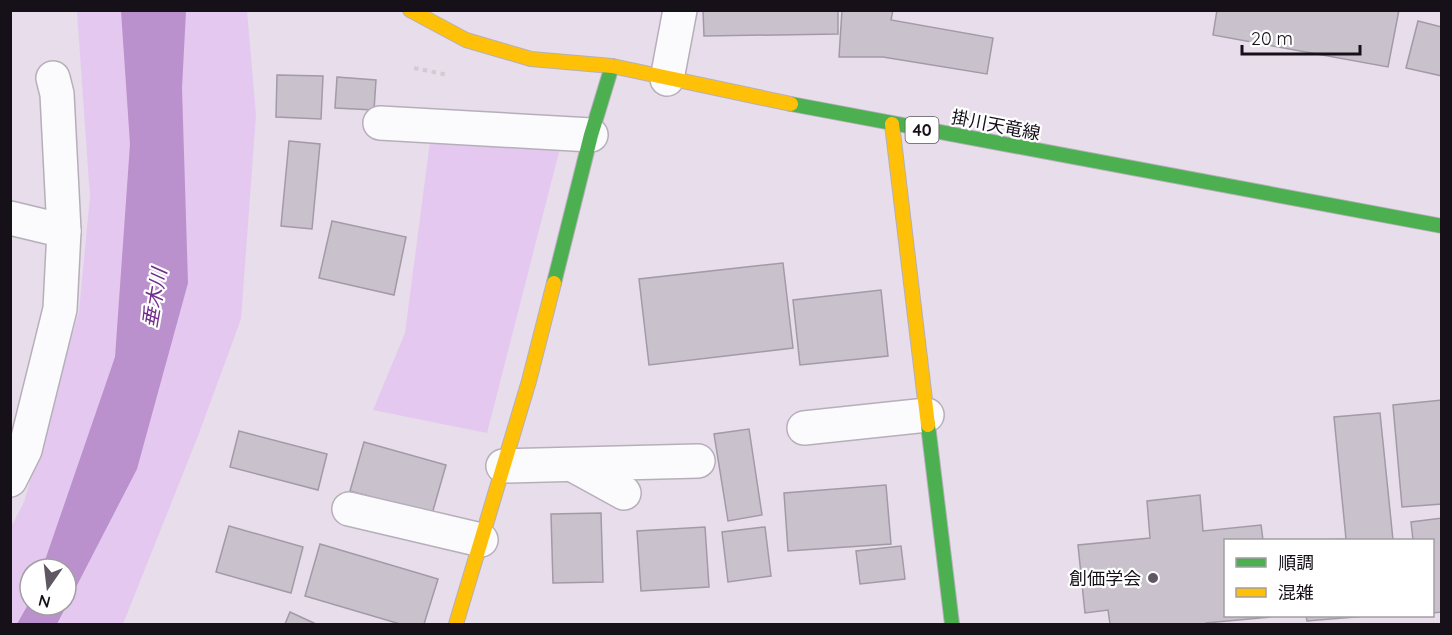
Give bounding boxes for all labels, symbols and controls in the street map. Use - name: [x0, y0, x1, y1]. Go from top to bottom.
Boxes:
- scale bar: [1242, 18, 1360, 56]
- text: 20 m: [1251, 27, 1293, 50]
- street label: 掛川天竜線: [950, 105, 1042, 145]
- road number: 40: [906, 117, 938, 143]
- water label: 垂木川: [136, 264, 172, 330]
- legend: [1224, 539, 1434, 617]
- text: 順調: [1278, 551, 1314, 574]
- north arrow: [18, 557, 78, 617]
- place label: 創価学会: [1069, 567, 1141, 590]
- marker: 創価学会: [1146, 571, 1160, 585]
- text: 混雑: [1278, 581, 1314, 604]
- text: N: [36, 590, 52, 613]

